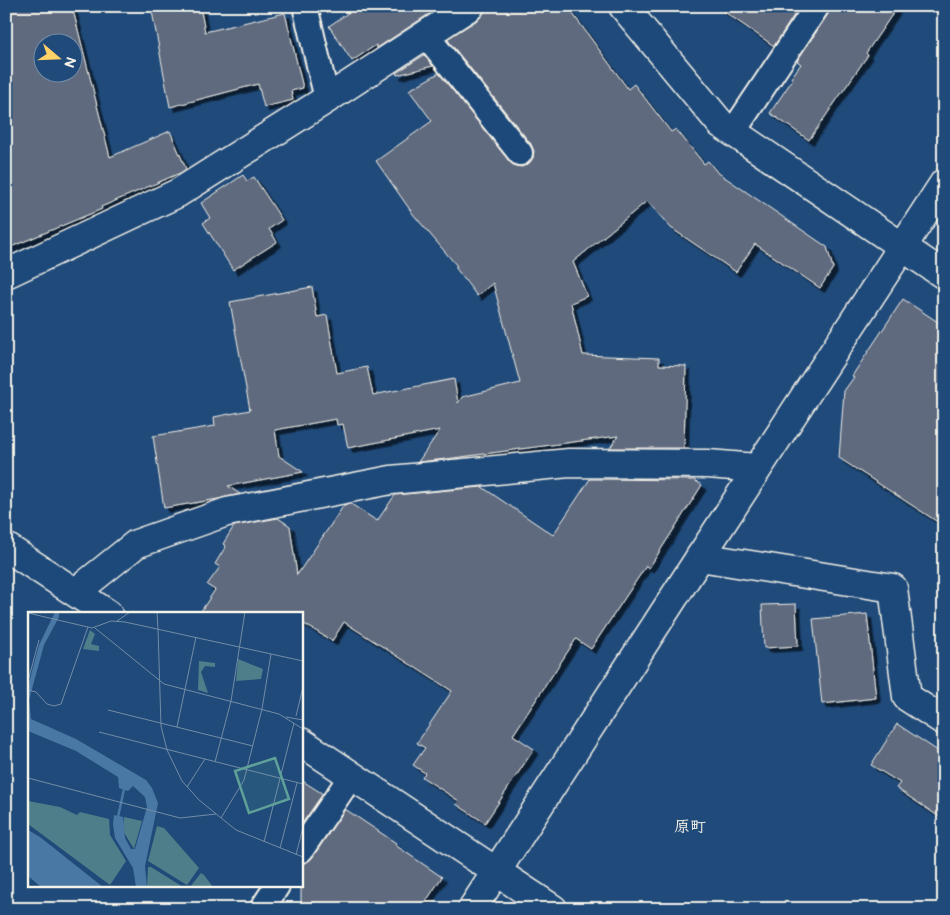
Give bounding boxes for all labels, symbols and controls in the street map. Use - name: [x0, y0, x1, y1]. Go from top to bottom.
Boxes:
- north arrow: [32, 32, 82, 82]
- text: N: [60, 54, 80, 70]
- inset map: [28, 612, 302, 888]
- district label: 原町: [674, 818, 706, 837]

